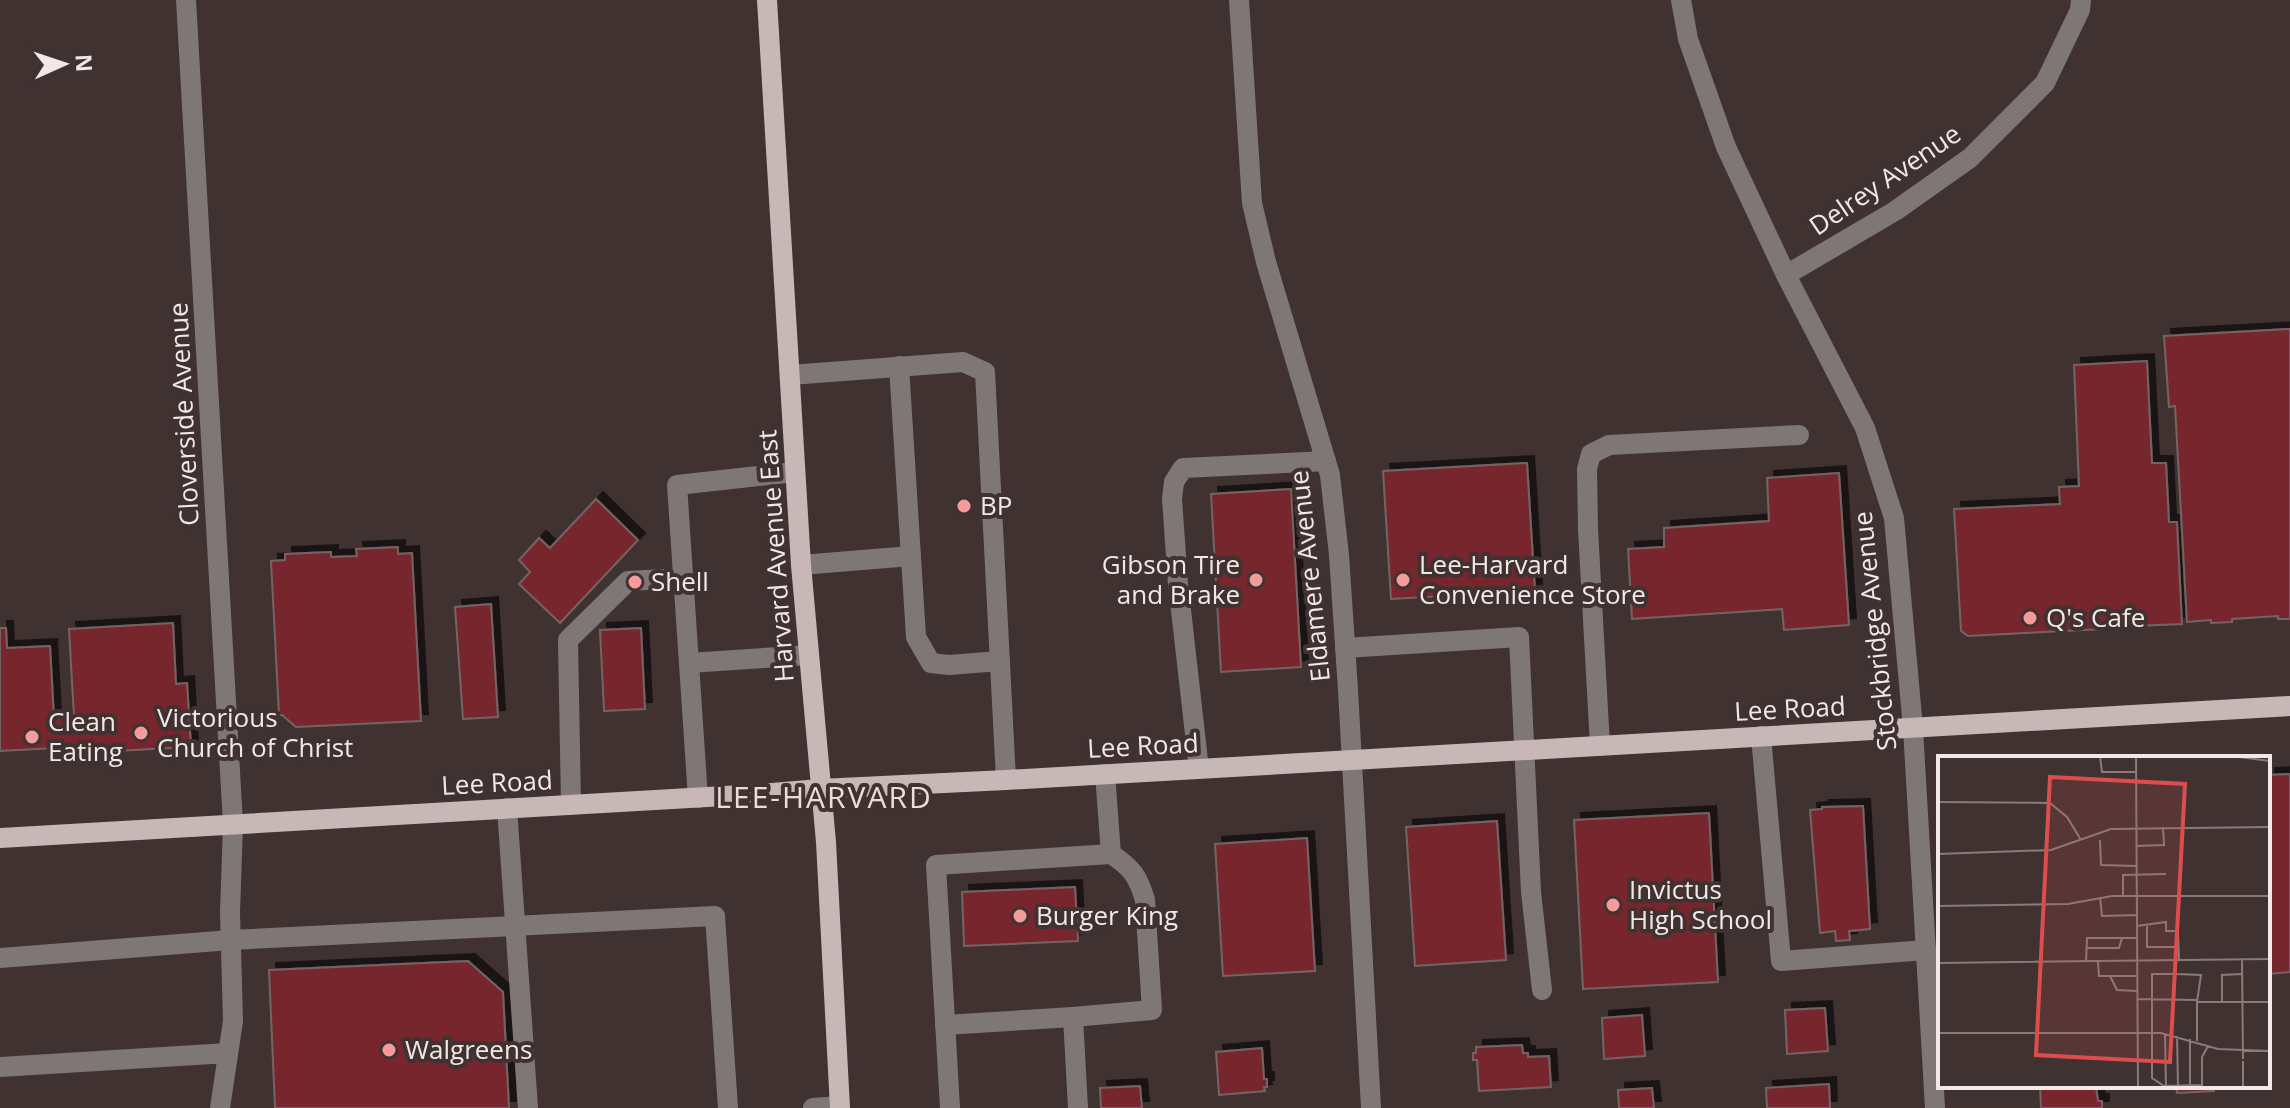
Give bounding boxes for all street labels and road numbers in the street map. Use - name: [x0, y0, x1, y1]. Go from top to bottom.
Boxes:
- street label: Delrey Avenue: [1802, 115, 1967, 243]
- street label: Cloverside Avenue: [159, 301, 207, 527]
- street label: Harvard Avenue East: [748, 429, 802, 683]
- street label: Eldamere Avenue: [1280, 469, 1338, 684]
- street label: Stockbridge Avenue: [1844, 510, 1904, 752]
- street label: Lee Road: [1733, 687, 1847, 729]
- street label: Lee Road: [1086, 724, 1200, 766]
- street label: Lee Road: [440, 761, 554, 803]

